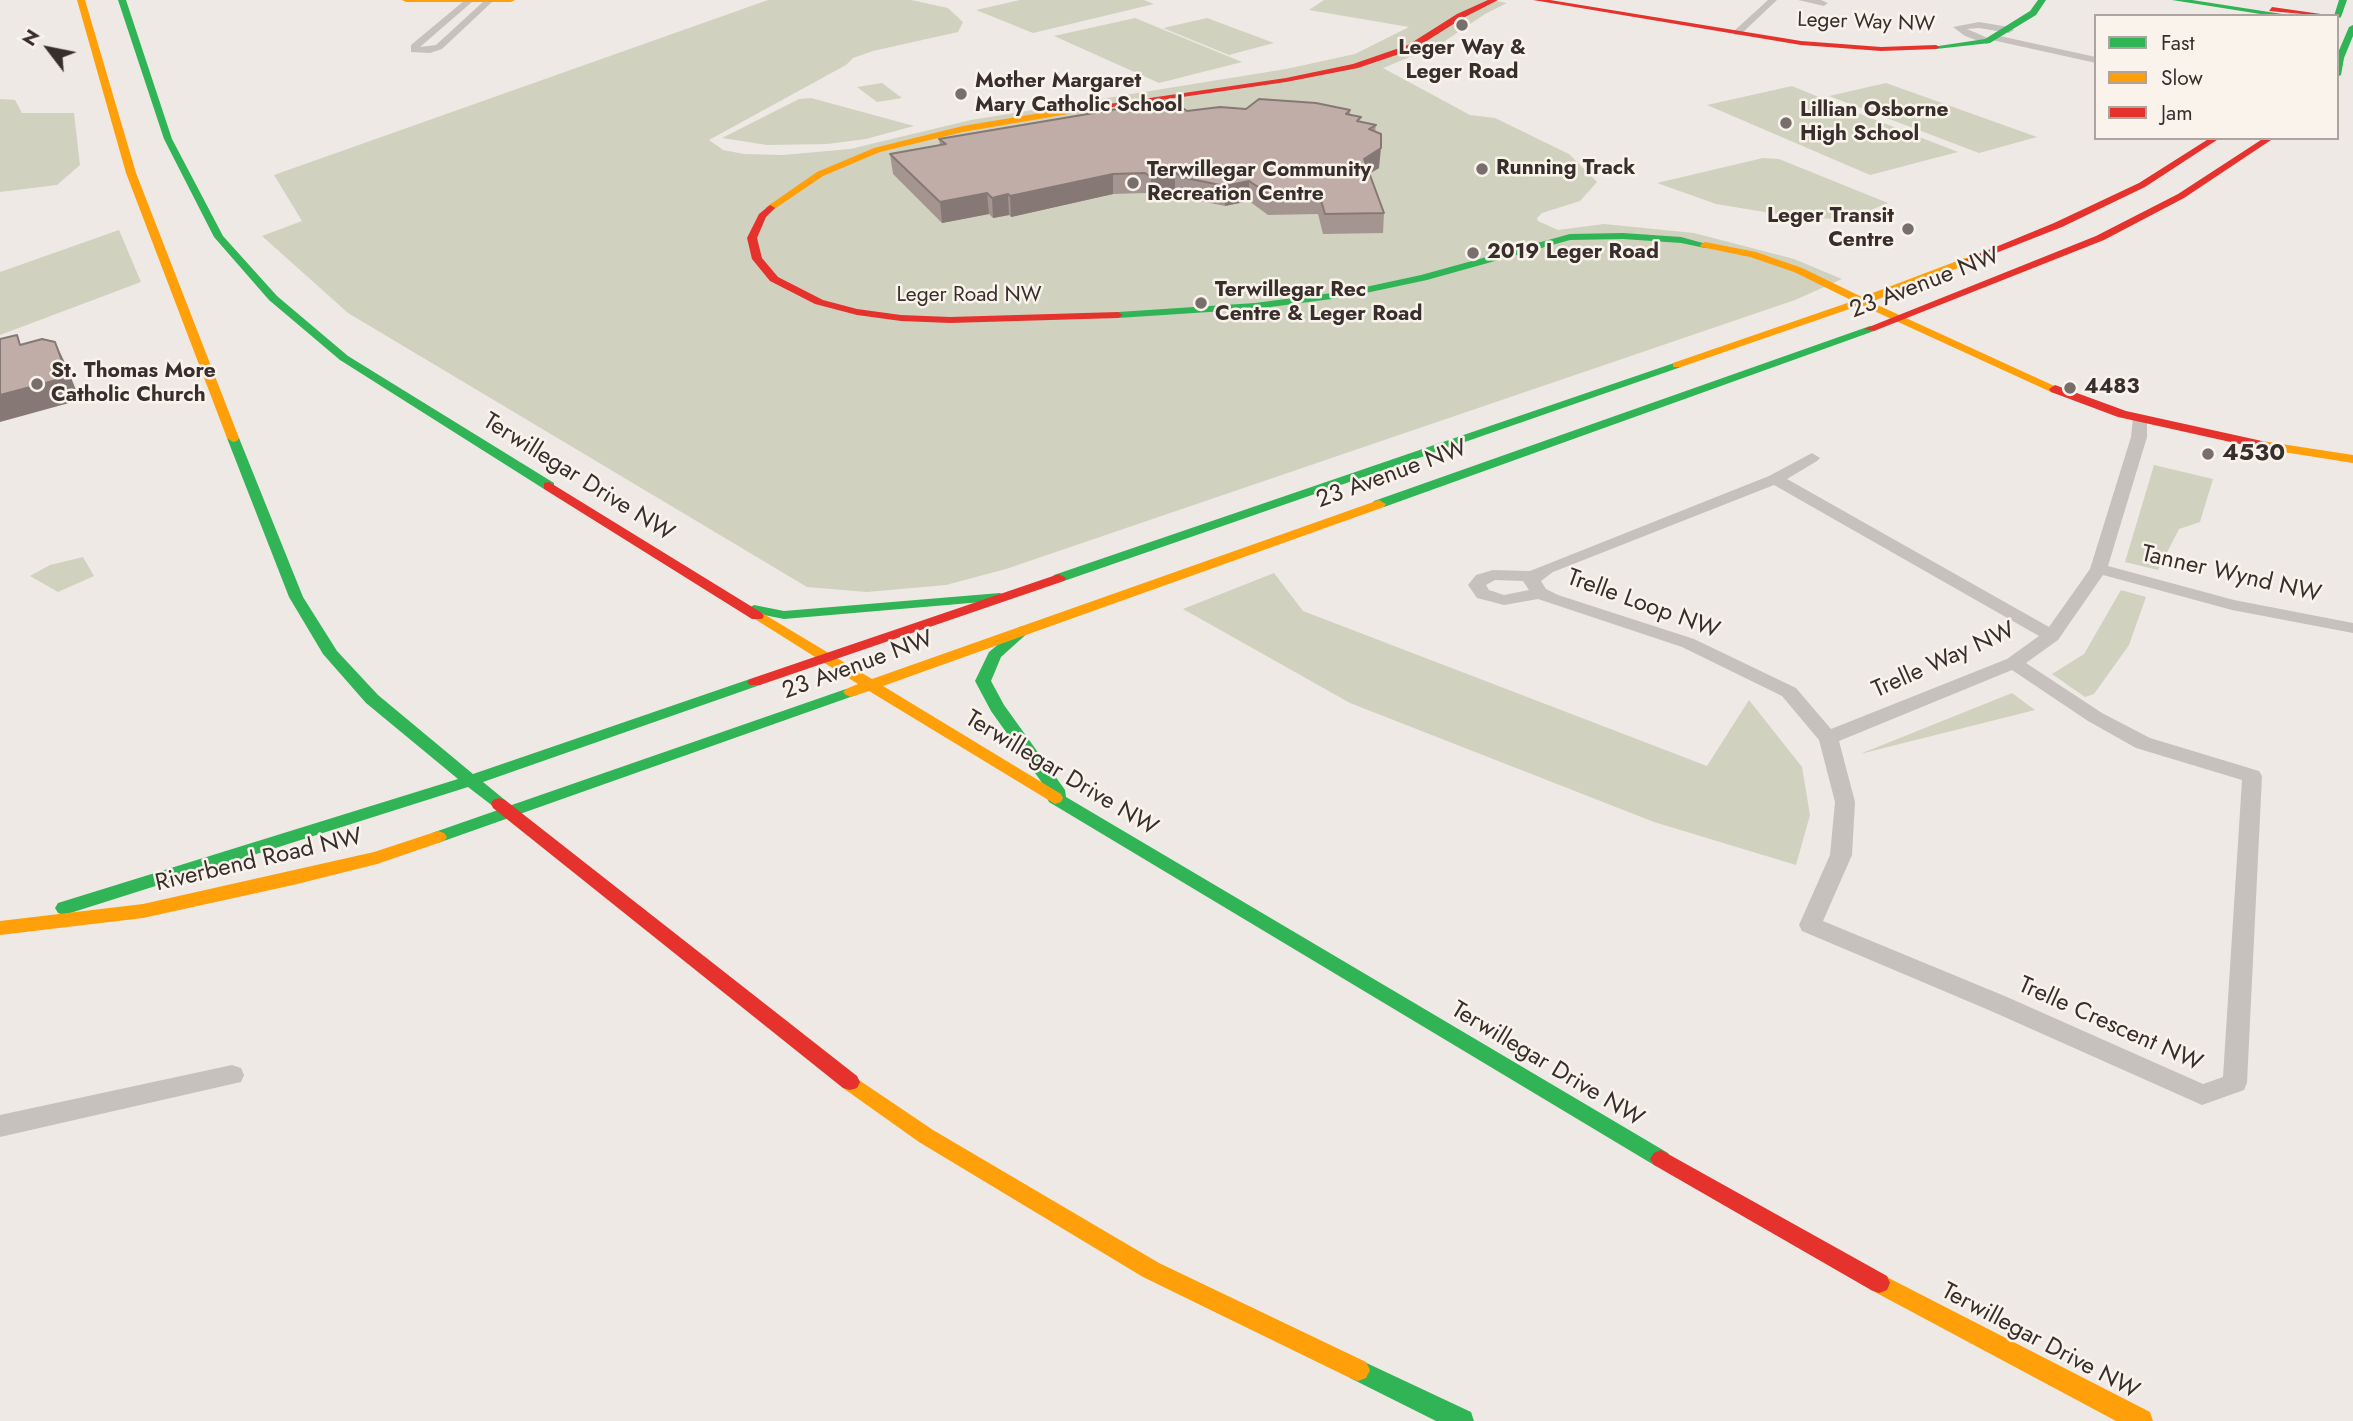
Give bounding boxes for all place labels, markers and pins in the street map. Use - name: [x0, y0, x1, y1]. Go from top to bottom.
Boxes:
- marker: Leger Way & Leger Road: [1454, 17, 1470, 33]
- place label: Leger Way & Leger Road: [1398, 36, 1526, 86]
- place label: Mother Margaret Mary Catholic School: [975, 69, 1183, 119]
- marker: Mother Margaret Mary Catholic School: [953, 86, 969, 102]
- place label: Lillian Osborne High School: [1800, 98, 1949, 148]
- marker: Lillian Osborne High School: [1778, 115, 1794, 131]
- place label: Running Track: [1496, 156, 1635, 182]
- place label: Terwillegar Community Recreation Centre: [1147, 158, 1371, 208]
- marker: Running Track: [1474, 161, 1490, 177]
- marker: Terwillegar Community Recreation Centre: [1125, 175, 1141, 191]
- place label: Leger Transit Centre: [1767, 204, 1894, 254]
- marker: Leger Transit Centre: [1900, 221, 1916, 237]
- place label: 2019 Leger Road: [1487, 240, 1659, 266]
- marker: 2019 Leger Road: [1465, 245, 1481, 261]
- place label: Terwillegar Rec Centre & Leger Road: [1215, 278, 1422, 328]
- marker: Terwillegar Rec Centre & Leger Road: [1193, 295, 1209, 311]
- place label: St. Thomas More Catholic Church: [51, 359, 216, 409]
- place label: 4483: [2084, 375, 2140, 401]
- marker: St. Thomas More Catholic Church: [29, 376, 45, 392]
- marker: 4483: [2062, 380, 2078, 396]
- place label: 4530: [2222, 440, 2285, 468]
- marker: 4530: [2200, 446, 2216, 462]

